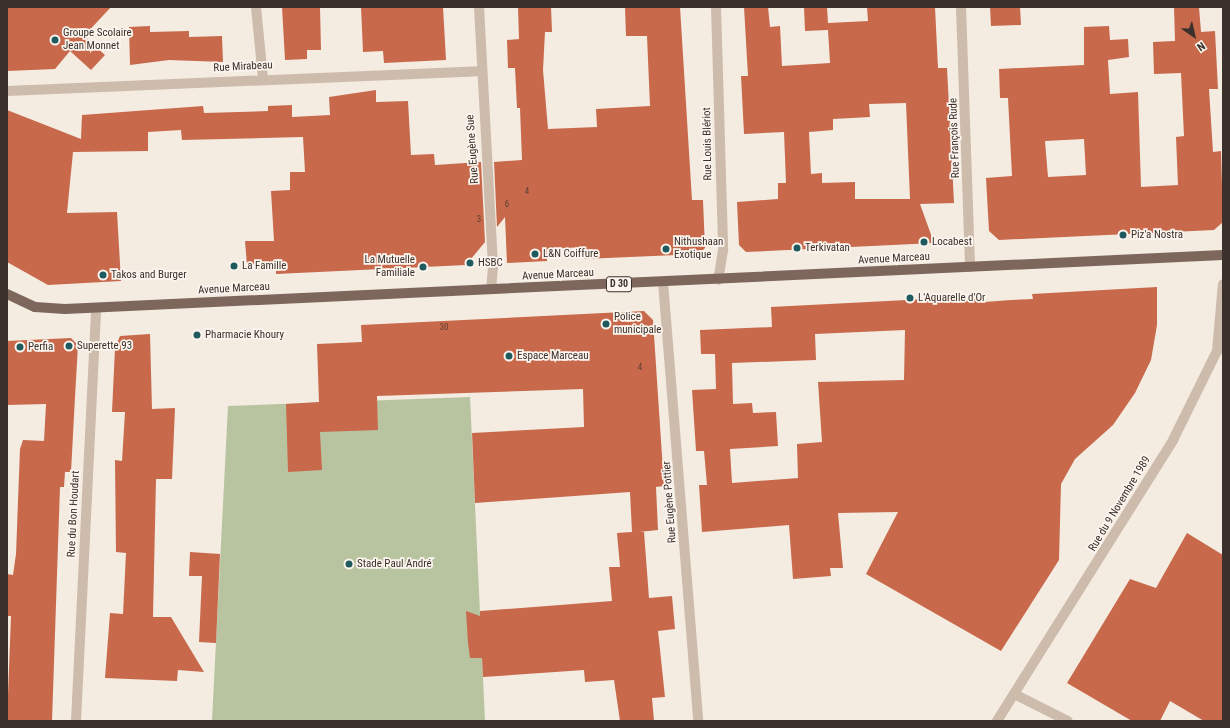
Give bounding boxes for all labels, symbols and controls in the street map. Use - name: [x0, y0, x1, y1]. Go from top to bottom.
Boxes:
- north arrow: [1174, 16, 1214, 56]
- place label: Groupe Scolaire Jean Monnet: [63, 27, 132, 53]
- marker: Groupe Scolaire Jean Monnet: [50, 35, 60, 45]
- text: N: [1195, 39, 1207, 54]
- street label: Rue Mirabeau: [213, 59, 273, 75]
- street label: Rue François Rude: [947, 98, 963, 178]
- street label: Rue Louis Blériot: [701, 107, 715, 181]
- street label: Rue Eugène Sue: [464, 114, 482, 184]
- house number: 4: [525, 186, 529, 196]
- house number: 6: [505, 199, 509, 209]
- house number: 3: [477, 214, 481, 224]
- place label: Piz'a Nostra: [1131, 228, 1183, 242]
- marker: Piz'a Nostra: [1118, 230, 1128, 240]
- place label: Locabest: [932, 235, 972, 249]
- place label: Nithushaan Exotique: [674, 236, 723, 262]
- marker: Locabest: [919, 237, 929, 247]
- place label: Terkivatan: [805, 241, 850, 255]
- marker: Terkivatan: [792, 243, 802, 253]
- marker: Nithushaan Exotique: [661, 244, 671, 254]
- place label: L&N Coiffure: [543, 247, 599, 261]
- marker: L&N Coiffure: [530, 249, 540, 259]
- street label: Avenue Marceau: [858, 251, 930, 267]
- place label: La Mutuelle Familiale: [364, 254, 415, 280]
- place label: HSBC: [478, 256, 503, 270]
- marker: HSBC: [465, 258, 475, 268]
- place label: La Famille: [242, 259, 286, 273]
- marker: La Famille: [229, 261, 239, 271]
- marker: La Mutuelle Familiale: [418, 262, 428, 272]
- street label: Avenue Marceau: [522, 267, 594, 283]
- place label: Takos and Burger: [111, 268, 186, 282]
- marker: Takos and Burger: [98, 270, 108, 280]
- road number: D 30: [605, 276, 633, 292]
- street label: Avenue Marceau: [198, 281, 270, 297]
- place label: L'Aquarelle d'Or: [918, 291, 985, 305]
- marker: L'Aquarelle d'Or: [905, 293, 915, 303]
- place label: Police municipale: [614, 311, 661, 337]
- marker: Police municipale: [601, 319, 611, 329]
- house number: 30: [440, 322, 448, 332]
- place label: Pharmacie Khoury: [205, 328, 284, 342]
- marker: Pharmacie Khoury: [192, 330, 202, 340]
- place label: Superette 93: [77, 339, 132, 353]
- place label: Perfia: [28, 340, 53, 354]
- marker: Superette 93: [64, 341, 74, 351]
- marker: Perfia: [15, 342, 25, 352]
- place label: Espace Marceau: [517, 349, 589, 363]
- marker: Espace Marceau: [504, 351, 514, 361]
- house number: 4: [638, 362, 642, 372]
- street label: Rue du 9 Novembre 1989: [1086, 454, 1154, 554]
- street label: Rue Eugène Pottier: [661, 461, 679, 543]
- street label: Rue du Bon Houdart: [65, 470, 83, 558]
- place label: Stade Paul André: [357, 557, 432, 571]
- marker: Stade Paul André: [344, 559, 354, 569]

